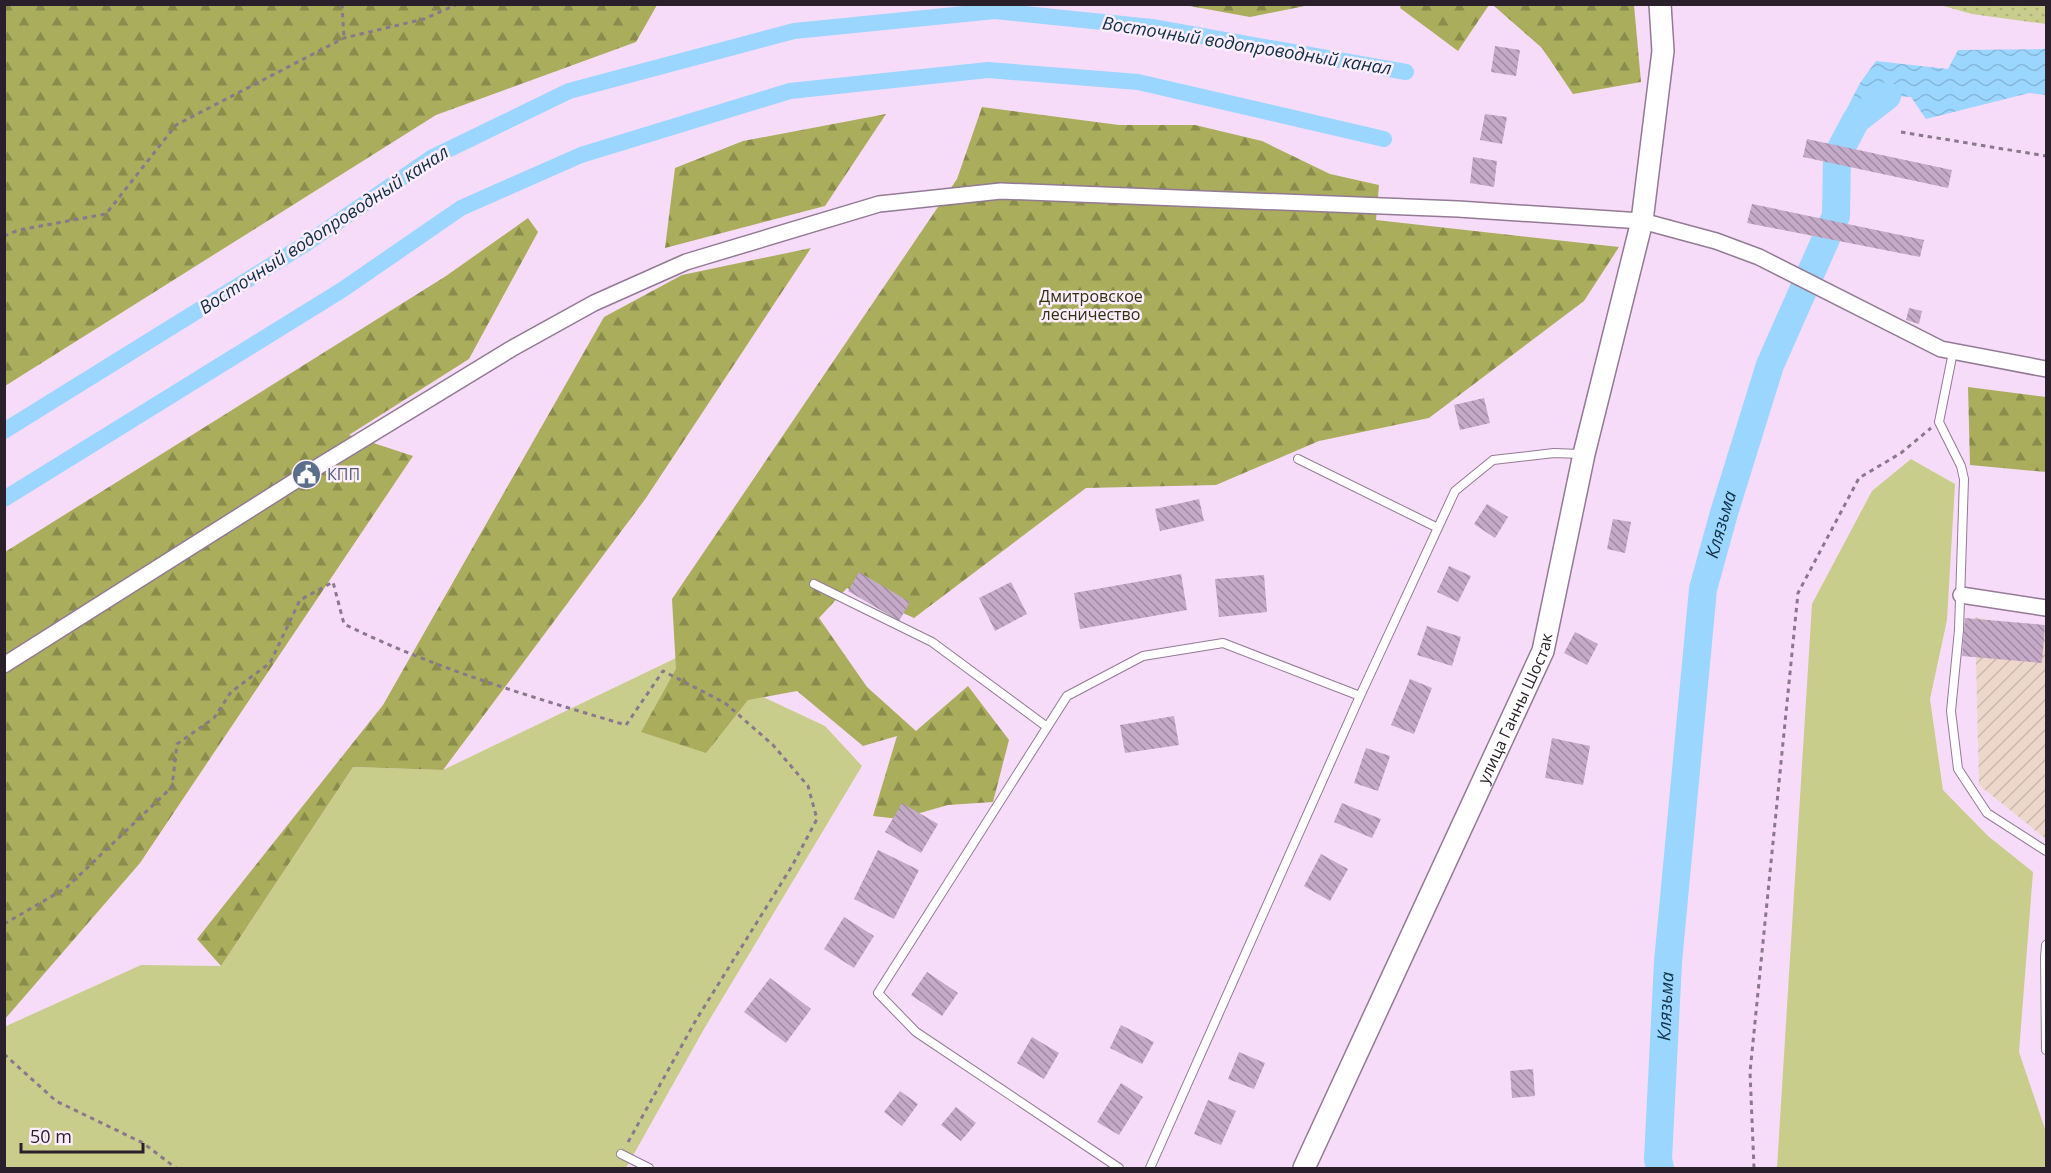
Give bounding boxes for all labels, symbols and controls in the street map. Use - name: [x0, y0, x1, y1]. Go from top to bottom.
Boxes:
- water label: Восточный водопроводный канал: [1101, 10, 1394, 80]
- water label: Восточный водопроводный канал: [194, 139, 453, 319]
- park label: Дмитровское лесничество: [1039, 285, 1143, 325]
- public building icon: КПП: [290, 458, 322, 490]
- place label: КПП: [327, 463, 360, 485]
- water label: Клязьма: [1699, 487, 1741, 561]
- street label: улица Ганны Шостак: [1472, 631, 1558, 787]
- water label: Клязьма: [1651, 971, 1678, 1042]
- scale bar: [21, 1116, 142, 1154]
- text: 50 m: [30, 1124, 72, 1148]

